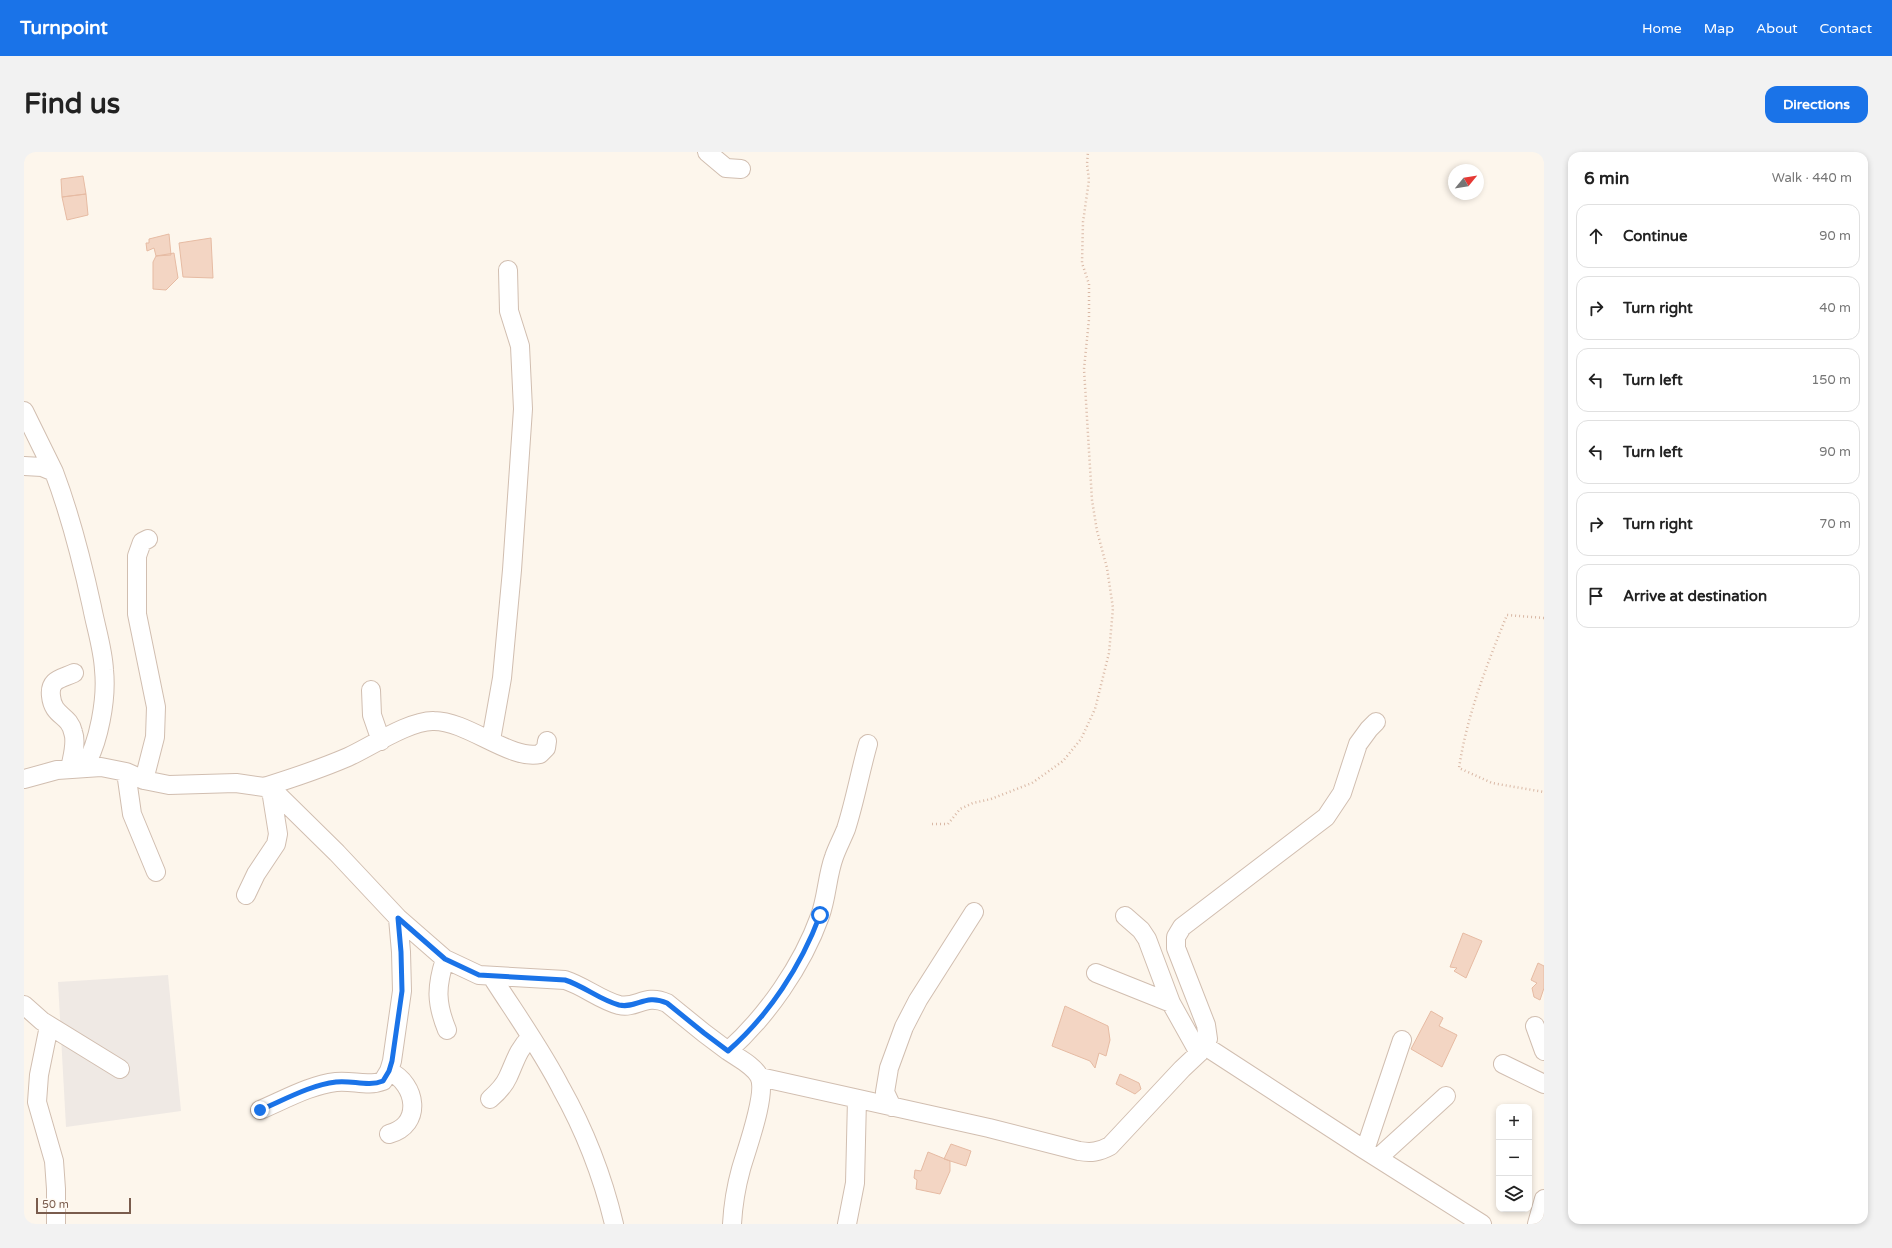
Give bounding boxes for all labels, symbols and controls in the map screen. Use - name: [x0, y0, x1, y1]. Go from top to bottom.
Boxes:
- text: Turnpoint: [20, 17, 108, 39]
- text: Home: [1642, 20, 1682, 37]
- text: Map: [1704, 20, 1734, 37]
- text: About: [1756, 20, 1798, 37]
- text: Contact: [1820, 20, 1872, 37]
- button: Directions: [1765, 86, 1868, 123]
- text: Find us: [24, 87, 120, 121]
- north arrow: [1448, 164, 1484, 200]
- text: 6 min: [1584, 168, 1629, 189]
- text: Walk · 440 m: [1772, 170, 1852, 186]
- icon: ahead: [1585, 225, 1607, 247]
- text: Continue: [1623, 227, 1687, 245]
- text: 90 m: [1819, 228, 1851, 244]
- icon: right: [1585, 297, 1607, 319]
- text: Turn right: [1623, 299, 1693, 317]
- text: 40 m: [1819, 300, 1851, 316]
- icon: left: [1585, 369, 1607, 391]
- text: Turn left: [1623, 371, 1683, 389]
- text: 150 m: [1811, 372, 1851, 388]
- icon: left: [1585, 441, 1607, 463]
- text: Turn left: [1623, 443, 1683, 461]
- text: 90 m: [1819, 444, 1851, 460]
- icon: right: [1585, 513, 1607, 535]
- text: Turn right: [1623, 515, 1693, 533]
- text: 70 m: [1819, 516, 1851, 532]
- icon: arrive: [1585, 585, 1607, 607]
- text: Arrive at destination: [1623, 587, 1767, 605]
- route start: [811, 906, 829, 924]
- route end: [251, 1101, 269, 1119]
- map controls: [1496, 1104, 1532, 1212]
- button: +: [1496, 1104, 1532, 1140]
- button: −: [1496, 1140, 1532, 1176]
- button: layers: [1496, 1176, 1532, 1212]
- scale bar: [36, 1196, 131, 1215]
- text: 50 m: [42, 1198, 69, 1211]

